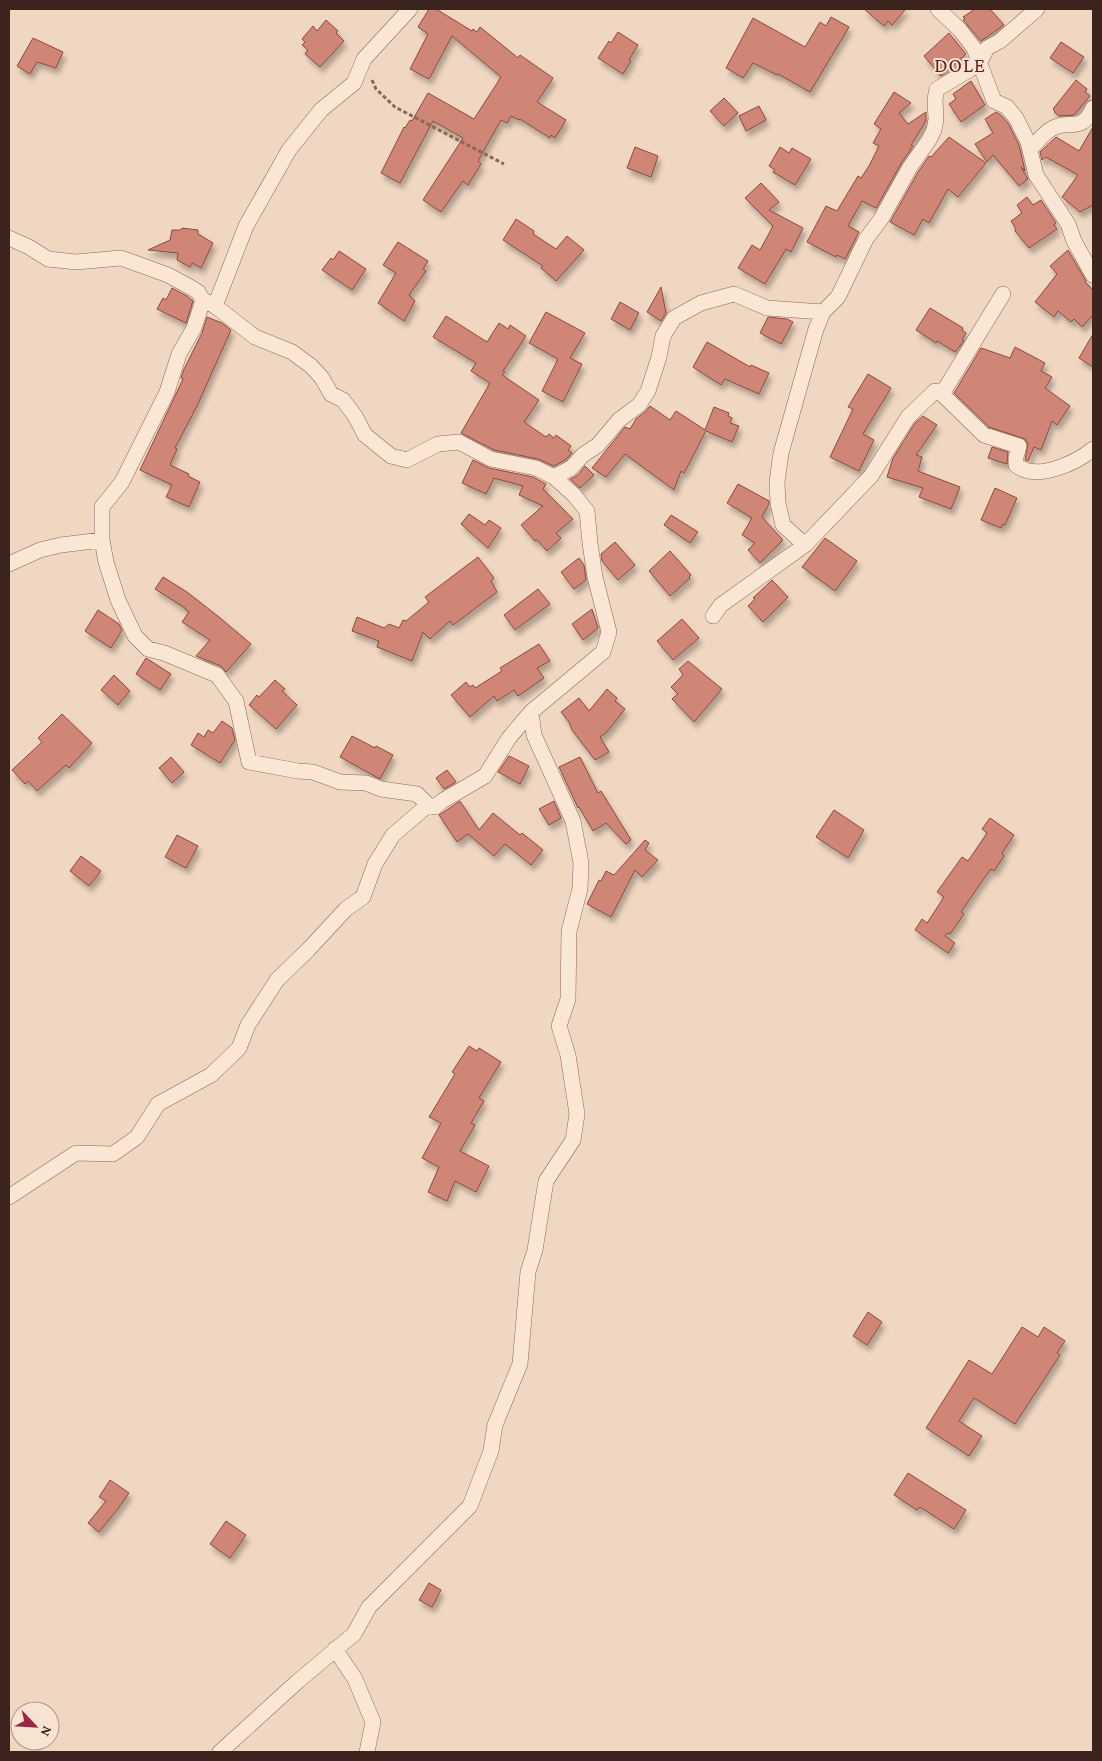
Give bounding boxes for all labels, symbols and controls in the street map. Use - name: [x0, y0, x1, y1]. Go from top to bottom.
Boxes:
- district label: DOLE: [934, 54, 986, 76]
- north arrow: [10, 1701, 60, 1751]
- text: N: [37, 1724, 56, 1740]

